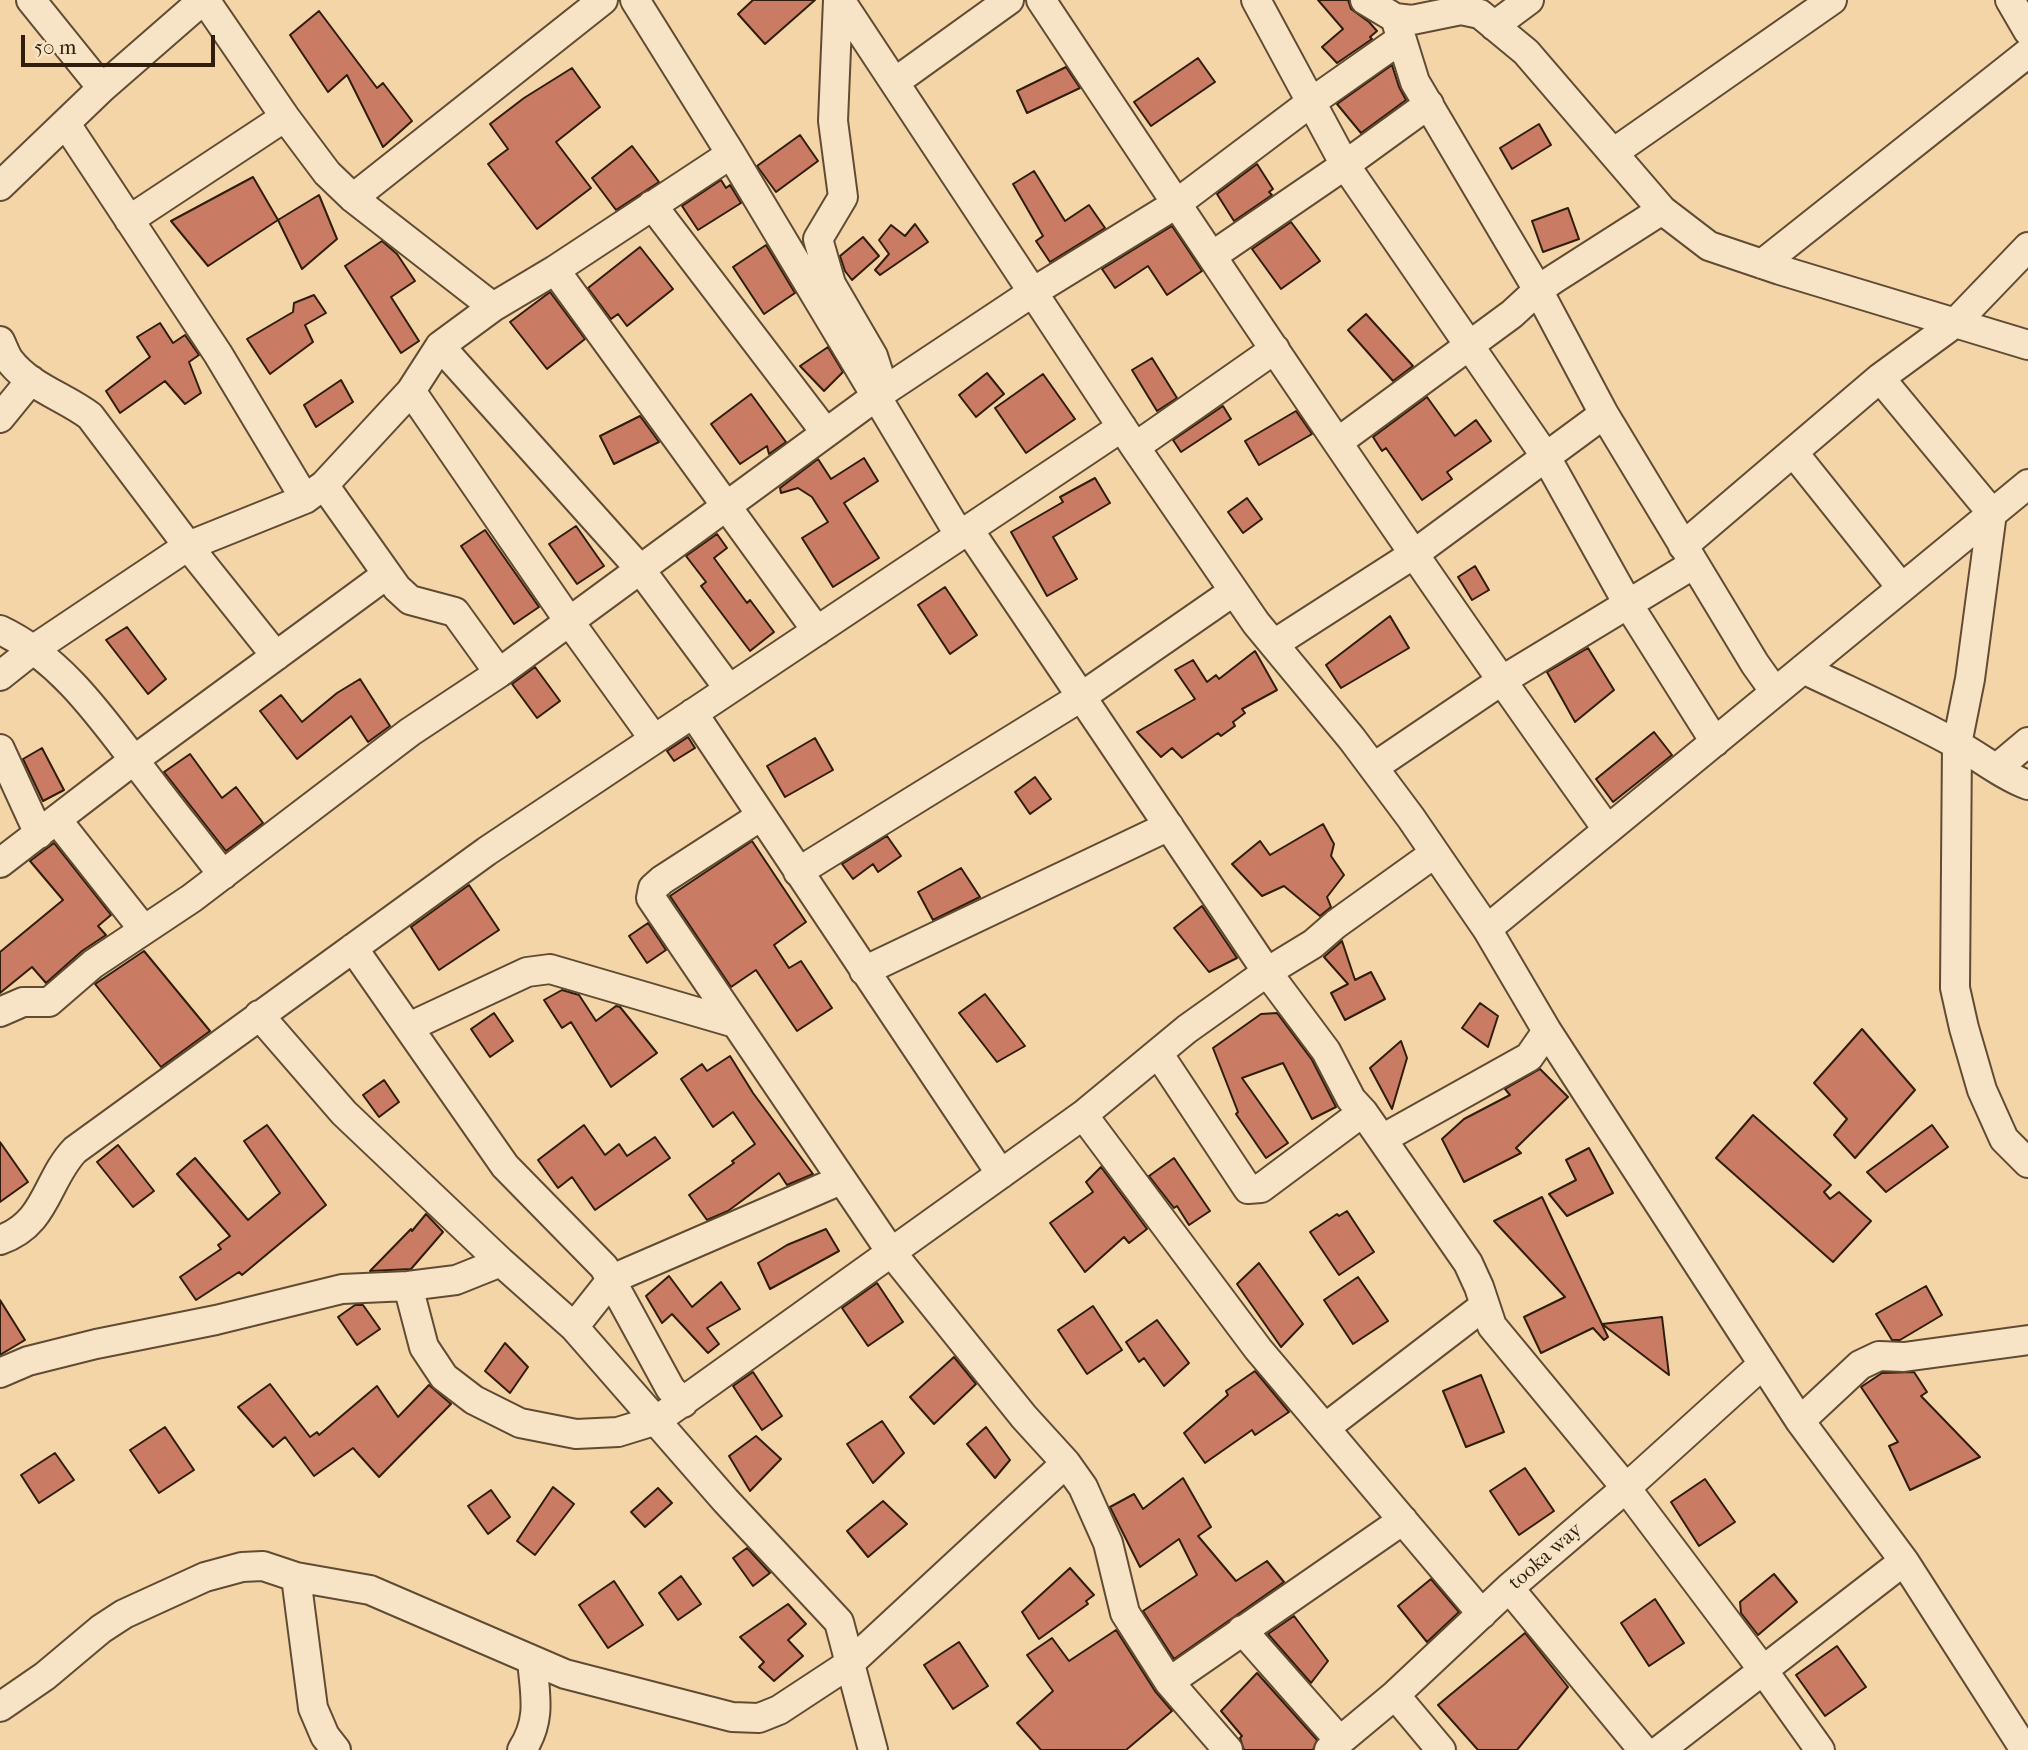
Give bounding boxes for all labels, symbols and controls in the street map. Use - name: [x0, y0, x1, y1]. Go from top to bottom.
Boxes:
- scale bar: [24, 21, 219, 65]
- text: 50 m: [34, 35, 77, 59]
- street label: tooka way: [1504, 1518, 1588, 1596]

